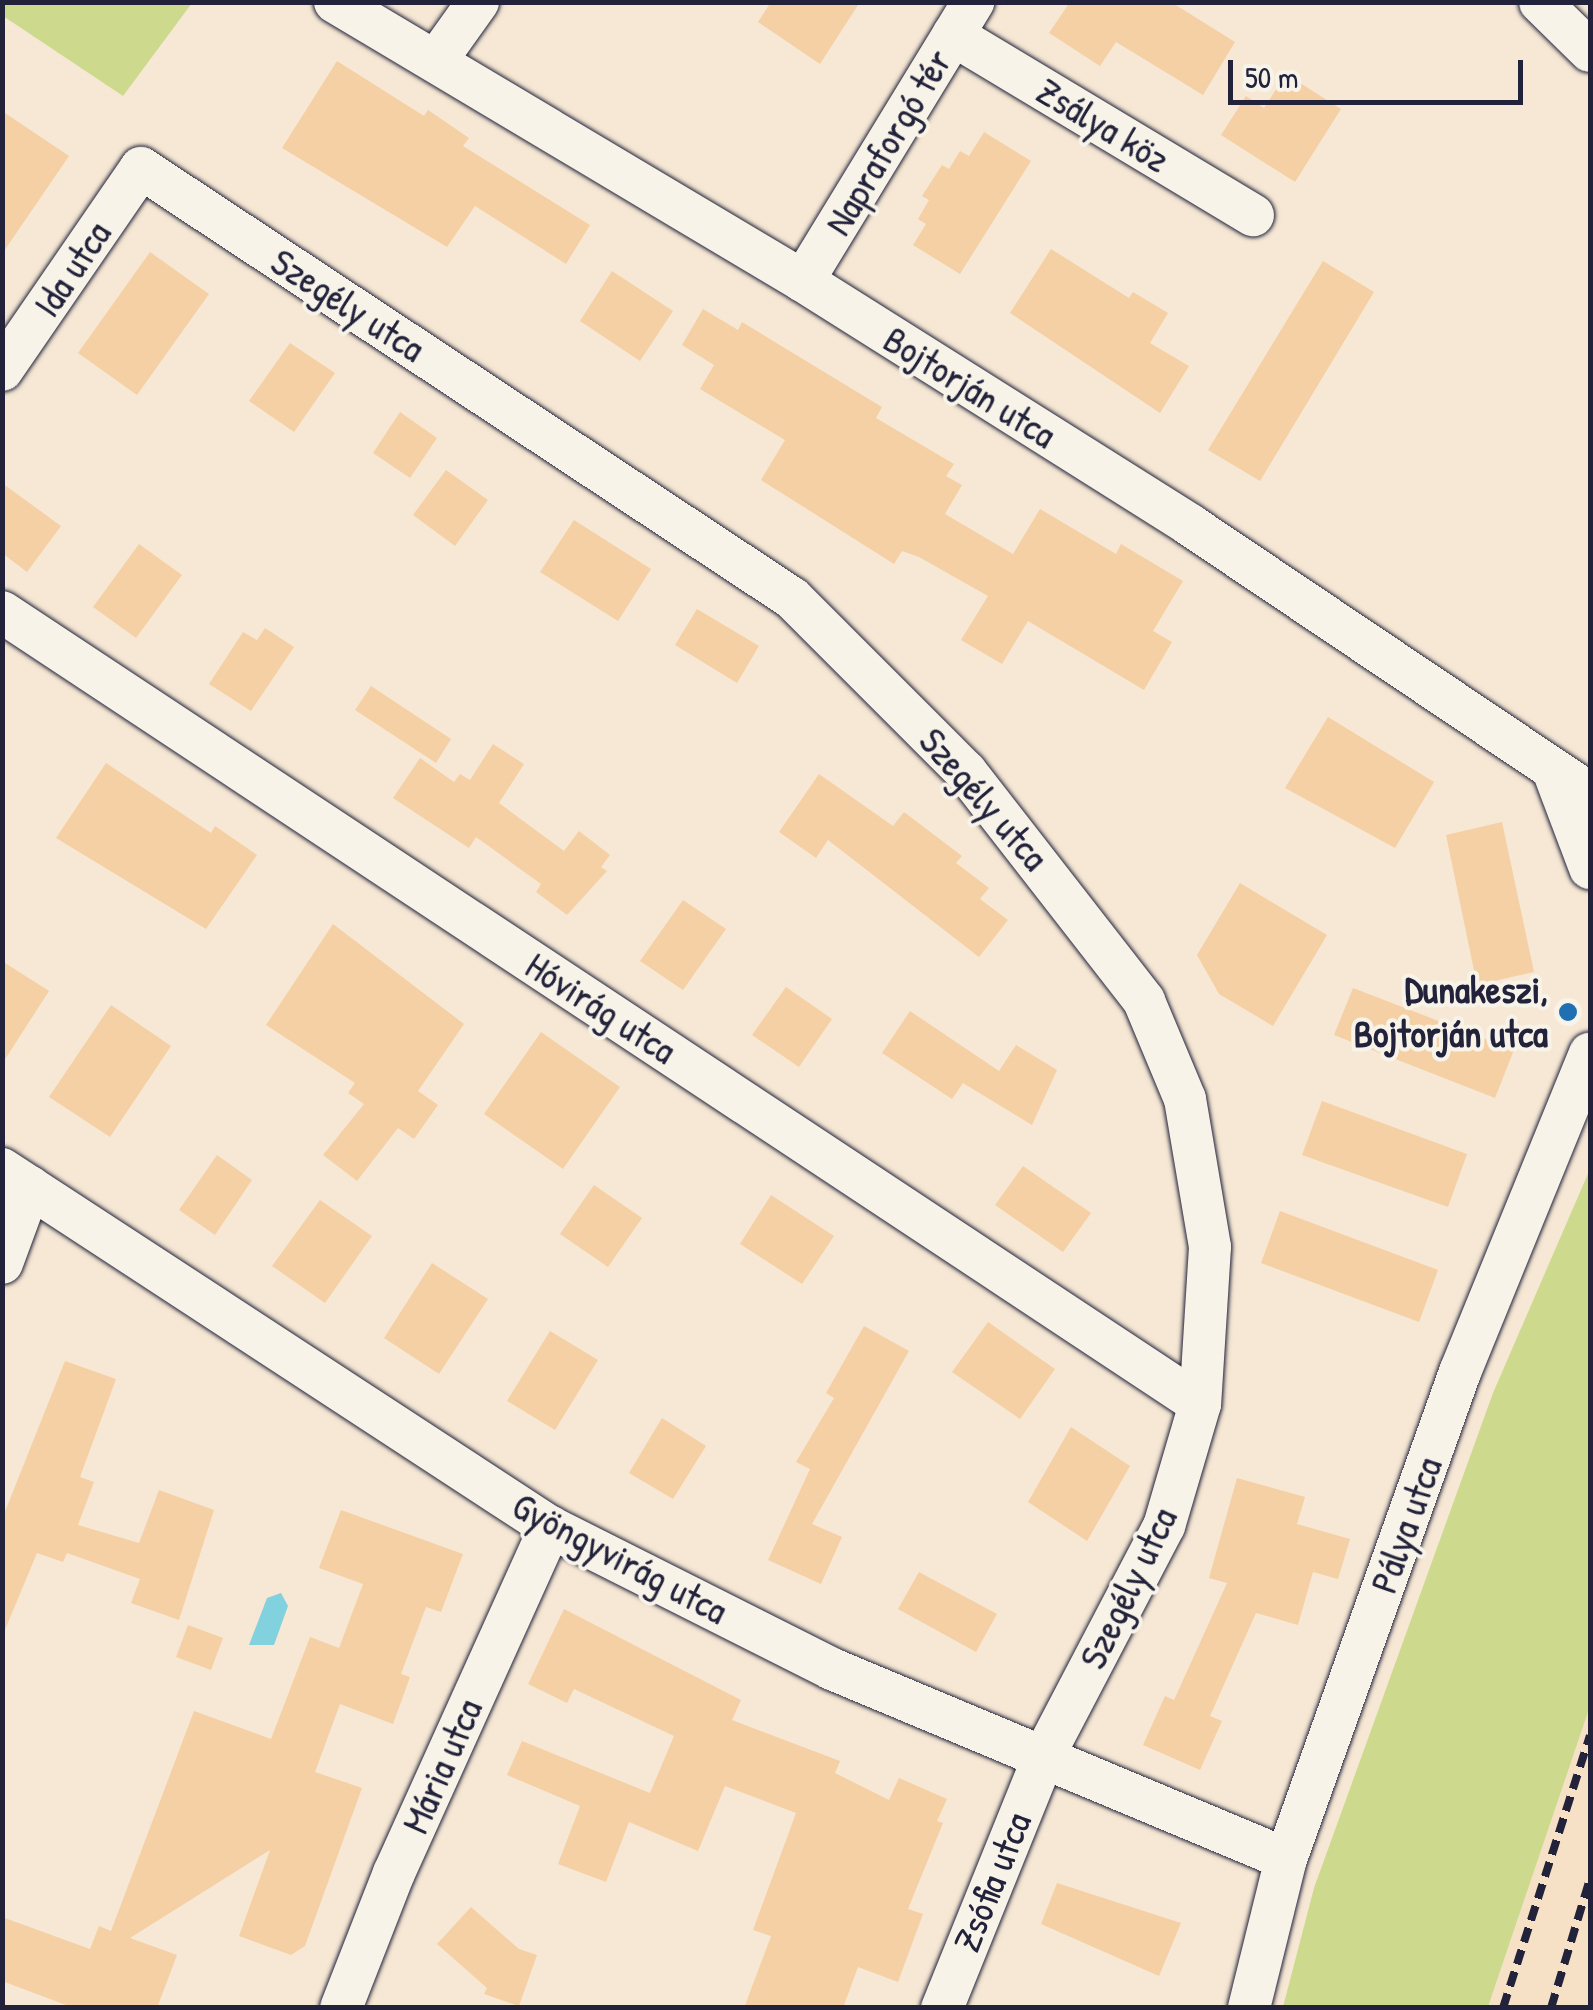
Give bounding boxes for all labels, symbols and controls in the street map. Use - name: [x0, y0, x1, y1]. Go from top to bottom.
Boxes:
- scale bar: [1233, 40, 1528, 102]
- street label: Napraforgó tér: [815, 41, 961, 243]
- text: 50 m: [1245, 57, 1298, 97]
- street label: Zsálya köz: [1029, 68, 1177, 182]
- street label: Ida utca: [24, 213, 120, 325]
- street label: Szegély utca: [263, 239, 433, 371]
- street label: Bojtorján utca: [876, 316, 1064, 458]
- street label: Szegély utca: [910, 718, 1058, 880]
- street label: Hóvirág utca: [517, 943, 685, 1073]
- place label: Dunakeszi, Bojtorján utca: [1354, 967, 1548, 1056]
- marker: Dunakeszi, Bojtorján utca: [1557, 1001, 1579, 1023]
- street label: Pálya utca: [1360, 1451, 1452, 1599]
- street label: Gyöngyvirág utca: [505, 1482, 735, 1634]
- street label: Szegély utca: [1069, 1500, 1187, 1676]
- street label: Mária utca: [392, 1692, 492, 1840]
- street label: Zsófia utca: [944, 1806, 1040, 1958]

